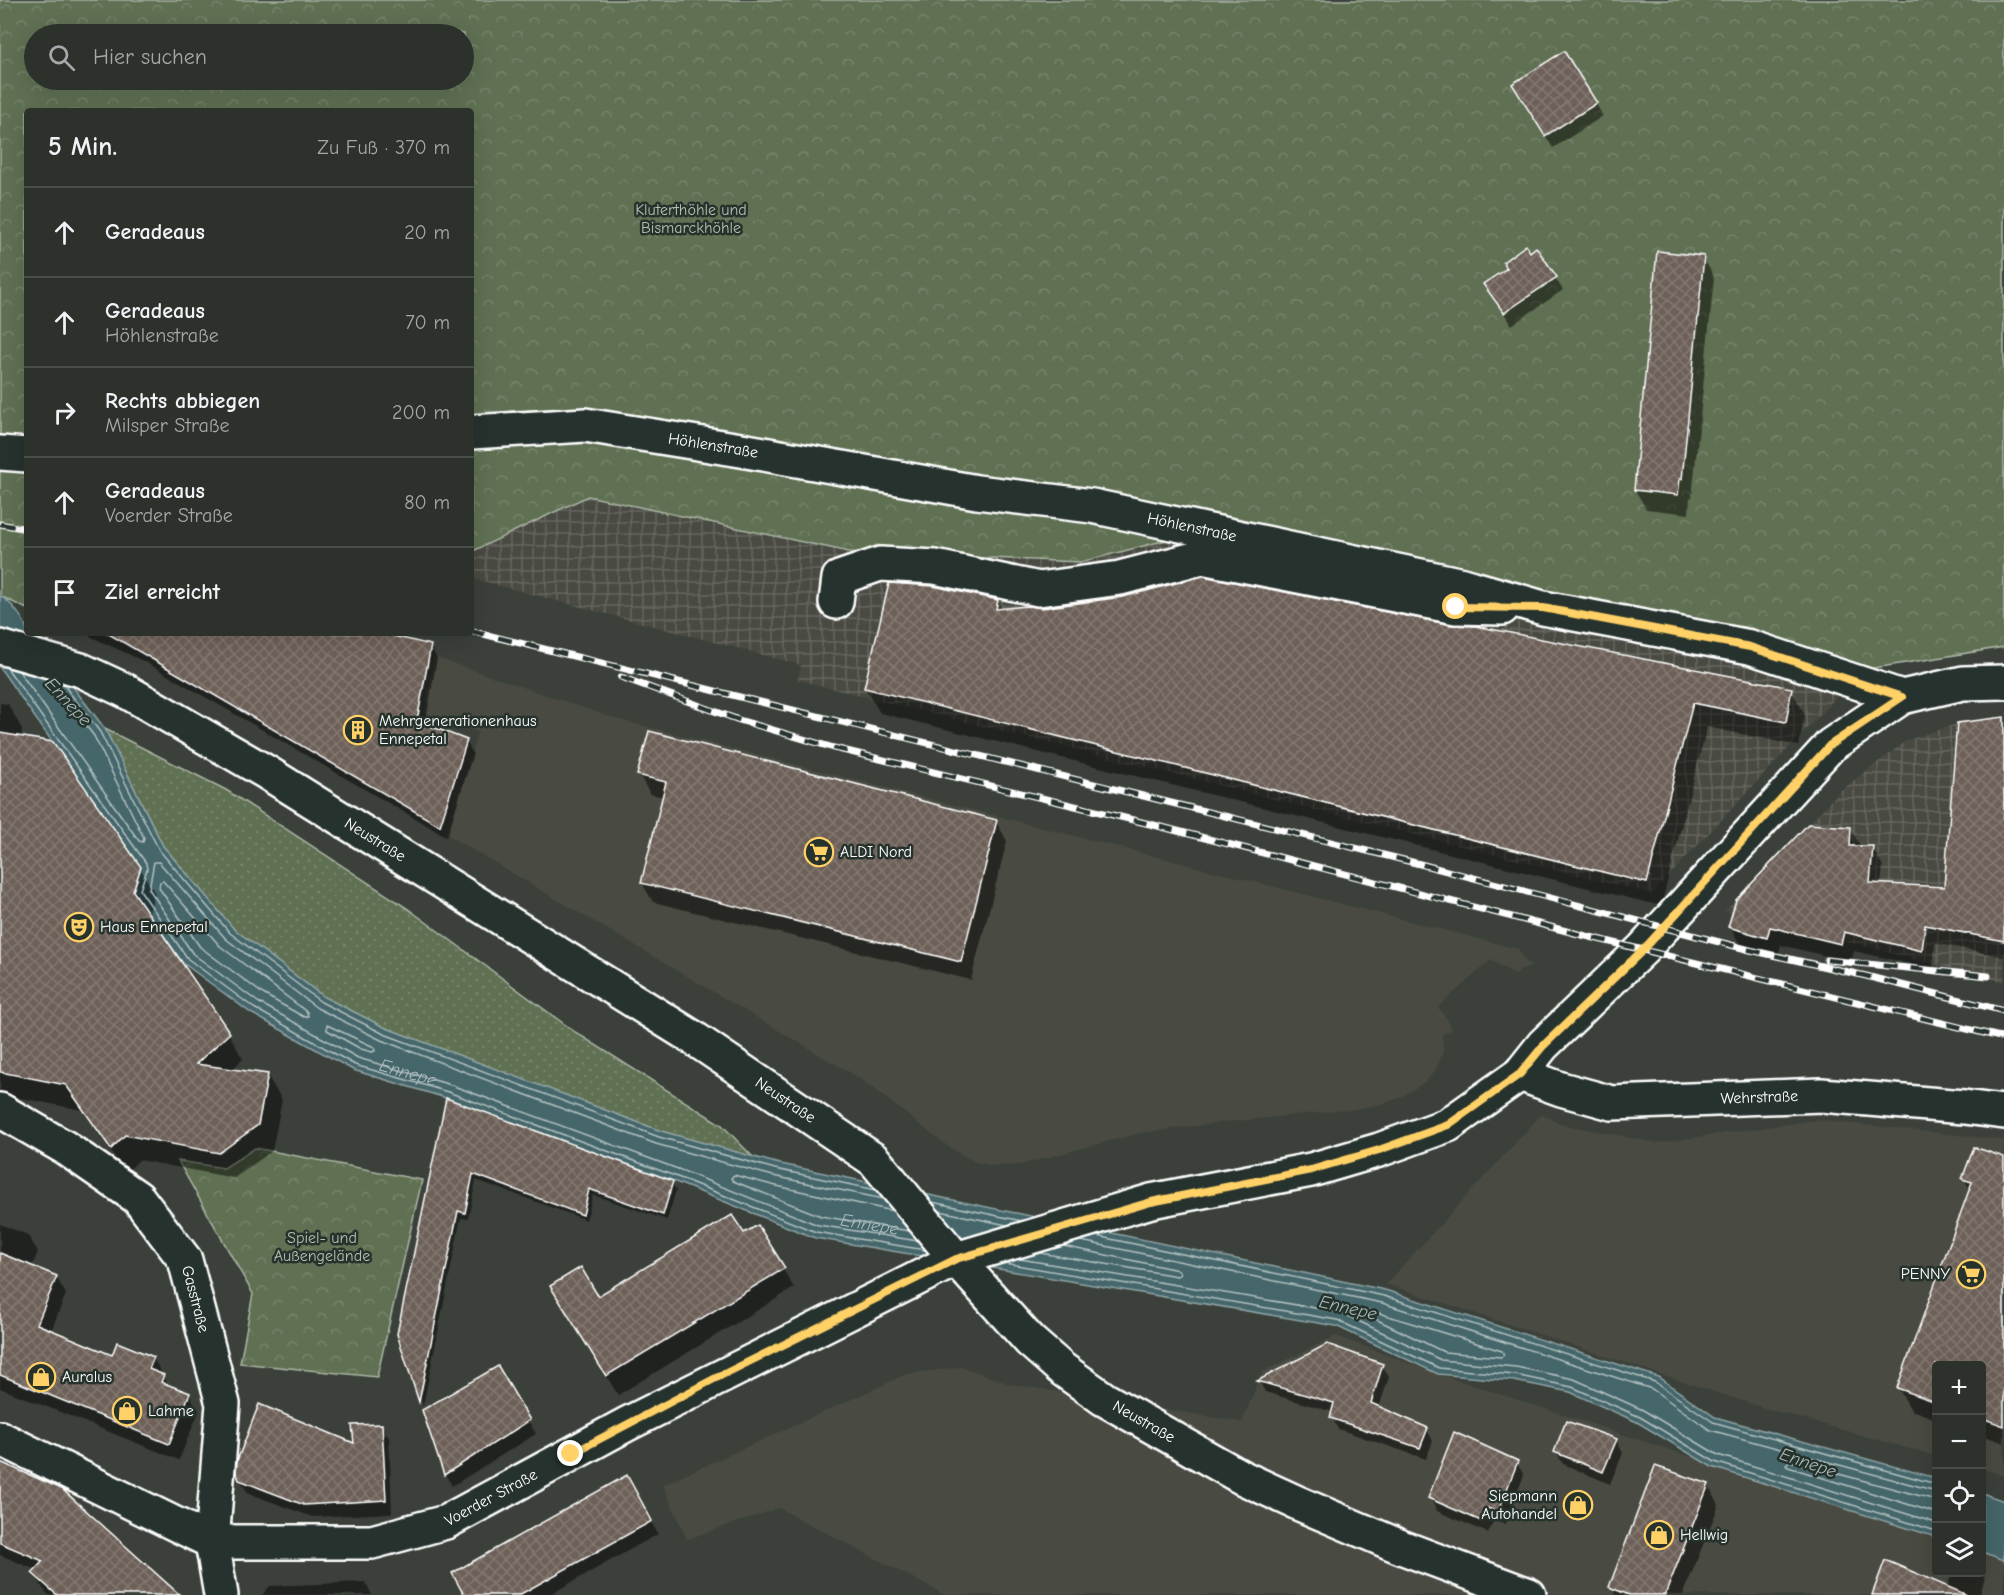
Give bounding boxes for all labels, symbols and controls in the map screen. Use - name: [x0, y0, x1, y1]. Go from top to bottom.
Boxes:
- search box: [24, 24, 474, 90]
- icon: search: [45, 41, 78, 74]
- text: Hier suchen: [93, 44, 207, 70]
- text: 5 Min.: [48, 132, 117, 162]
- text: Zu Fuß · 370 m: [317, 136, 450, 159]
- park label: Kluterthöhle und Bismarckhöhle: [635, 201, 747, 237]
- icon: ahead: [48, 216, 81, 249]
- text: Geradeaus: [105, 219, 205, 245]
- text: 20 m: [404, 221, 450, 244]
- text: Geradeaus: [105, 298, 205, 324]
- icon: ahead: [48, 306, 81, 339]
- text: 70 m: [405, 311, 450, 334]
- text: Höhlenstraße: [105, 324, 219, 347]
- text: Rechts abbiegen: [105, 388, 260, 414]
- icon: right: [48, 396, 81, 429]
- text: 200 m: [392, 401, 450, 424]
- text: Milsper Straße: [105, 414, 229, 437]
- street label: Höhlenstraße: [667, 429, 760, 462]
- text: Geradeaus: [105, 478, 205, 504]
- icon: ahead: [48, 486, 81, 519]
- text: 80 m: [404, 491, 450, 514]
- text: Voerder Straße: [105, 504, 233, 527]
- street label: Höhlenstraße: [1146, 509, 1238, 546]
- icon: arrive: [48, 576, 81, 609]
- text: Ziel erreicht: [105, 579, 220, 605]
- route start: [1442, 593, 1468, 619]
- water label: Ennepe: [40, 673, 96, 731]
- place label: Mehrgenerationenhaus Ennepetal: [379, 712, 537, 748]
- building icon: Mehrgenerationenhaus Ennepetal: [342, 714, 374, 746]
- street label: Neustraße: [341, 814, 409, 866]
- supermarket icon: ALDI Nord: [803, 836, 835, 868]
- place label: ALDI Nord: [840, 843, 912, 861]
- theatre icon: Haus Ennepetal: [63, 911, 95, 943]
- place label: Haus Ennepetal: [100, 918, 208, 936]
- water label: Ennepe: [377, 1054, 439, 1091]
- street label: Neustraße: [752, 1073, 819, 1127]
- street label: Wehrstraße: [1720, 1087, 1799, 1108]
- water label: Ennepe: [839, 1209, 900, 1240]
- park label: Spiel- und Außengelände: [274, 1229, 370, 1265]
- supermarket icon: PENNY: [1955, 1258, 1987, 1290]
- street label: Gasstraße: [178, 1264, 213, 1334]
- place label: PENNY: [1901, 1265, 1950, 1283]
- water label: Ennepe: [1317, 1291, 1379, 1325]
- shop icon: Auralus: [25, 1361, 57, 1393]
- map controls: [1932, 1361, 1986, 1577]
- button: +: [1932, 1361, 1986, 1415]
- place label: Auralus: [62, 1368, 112, 1386]
- shop icon: Lahme: [111, 1395, 143, 1427]
- street label: Neustraße: [1110, 1397, 1178, 1447]
- place label: Lahme: [148, 1402, 194, 1420]
- button: −: [1932, 1415, 1986, 1469]
- route end: [557, 1440, 583, 1466]
- water label: Ennepe: [1777, 1444, 1839, 1482]
- street label: Voerder Straße: [442, 1465, 540, 1530]
- button: locate: [1932, 1469, 1986, 1523]
- place label: Siepmann Autohandel: [1481, 1487, 1557, 1523]
- shop icon: Siepmann Autohandel: [1562, 1489, 1594, 1521]
- shop icon: Hellwig: [1643, 1519, 1675, 1551]
- button: layers: [1932, 1523, 1986, 1577]
- place label: Hellwig: [1680, 1526, 1728, 1544]

